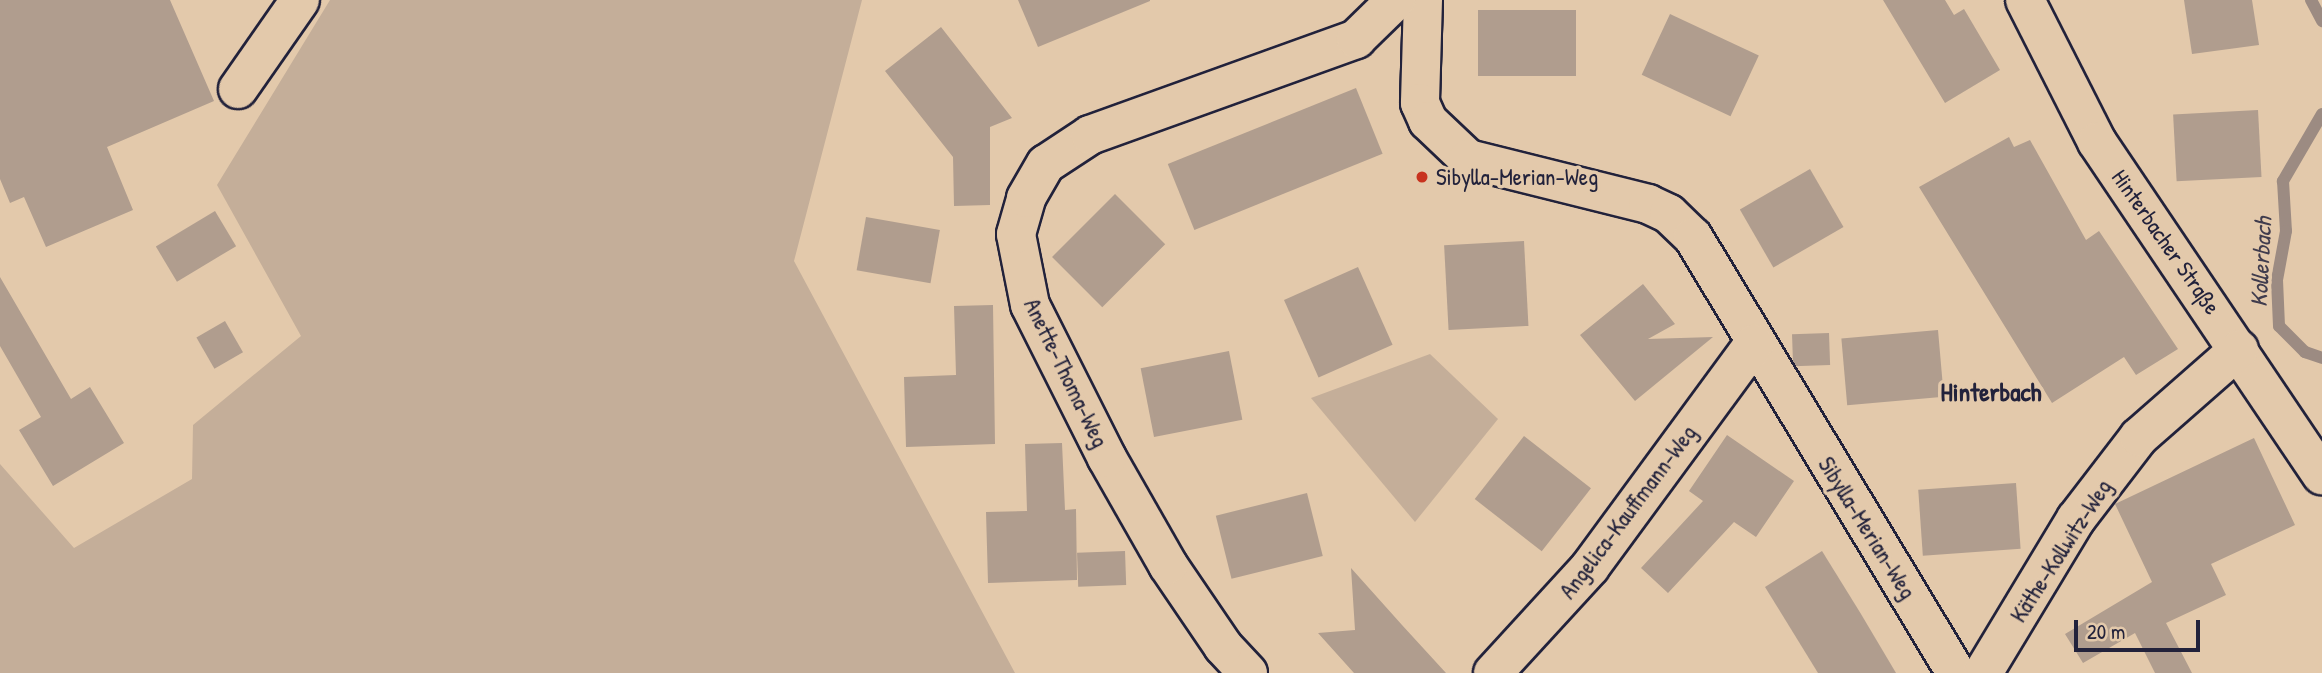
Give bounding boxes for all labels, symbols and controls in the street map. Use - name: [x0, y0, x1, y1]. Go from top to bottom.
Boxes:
- place label: Sibylla-Merian-Weg: [1436, 163, 1598, 191]
- street label: Hinterbacher Straße: [2106, 164, 2226, 320]
- marker: Sibylla-Merian-Weg: [1414, 169, 1430, 185]
- water label: Kollerbach: [2244, 216, 2278, 308]
- street label: Anette-Thoma-Weg: [1018, 294, 1114, 452]
- district label: Hinterbach: [1941, 376, 2041, 408]
- street label: Angelica-Kauffmann-Weg: [1554, 420, 1702, 604]
- street label: Sibylla-Merian-Weg: [1812, 452, 1922, 604]
- street label: Käthe-Kollwitz-Weg: [2005, 474, 2117, 628]
- scale bar: [2077, 606, 2203, 650]
- text: 20 m: [2087, 617, 2125, 646]

